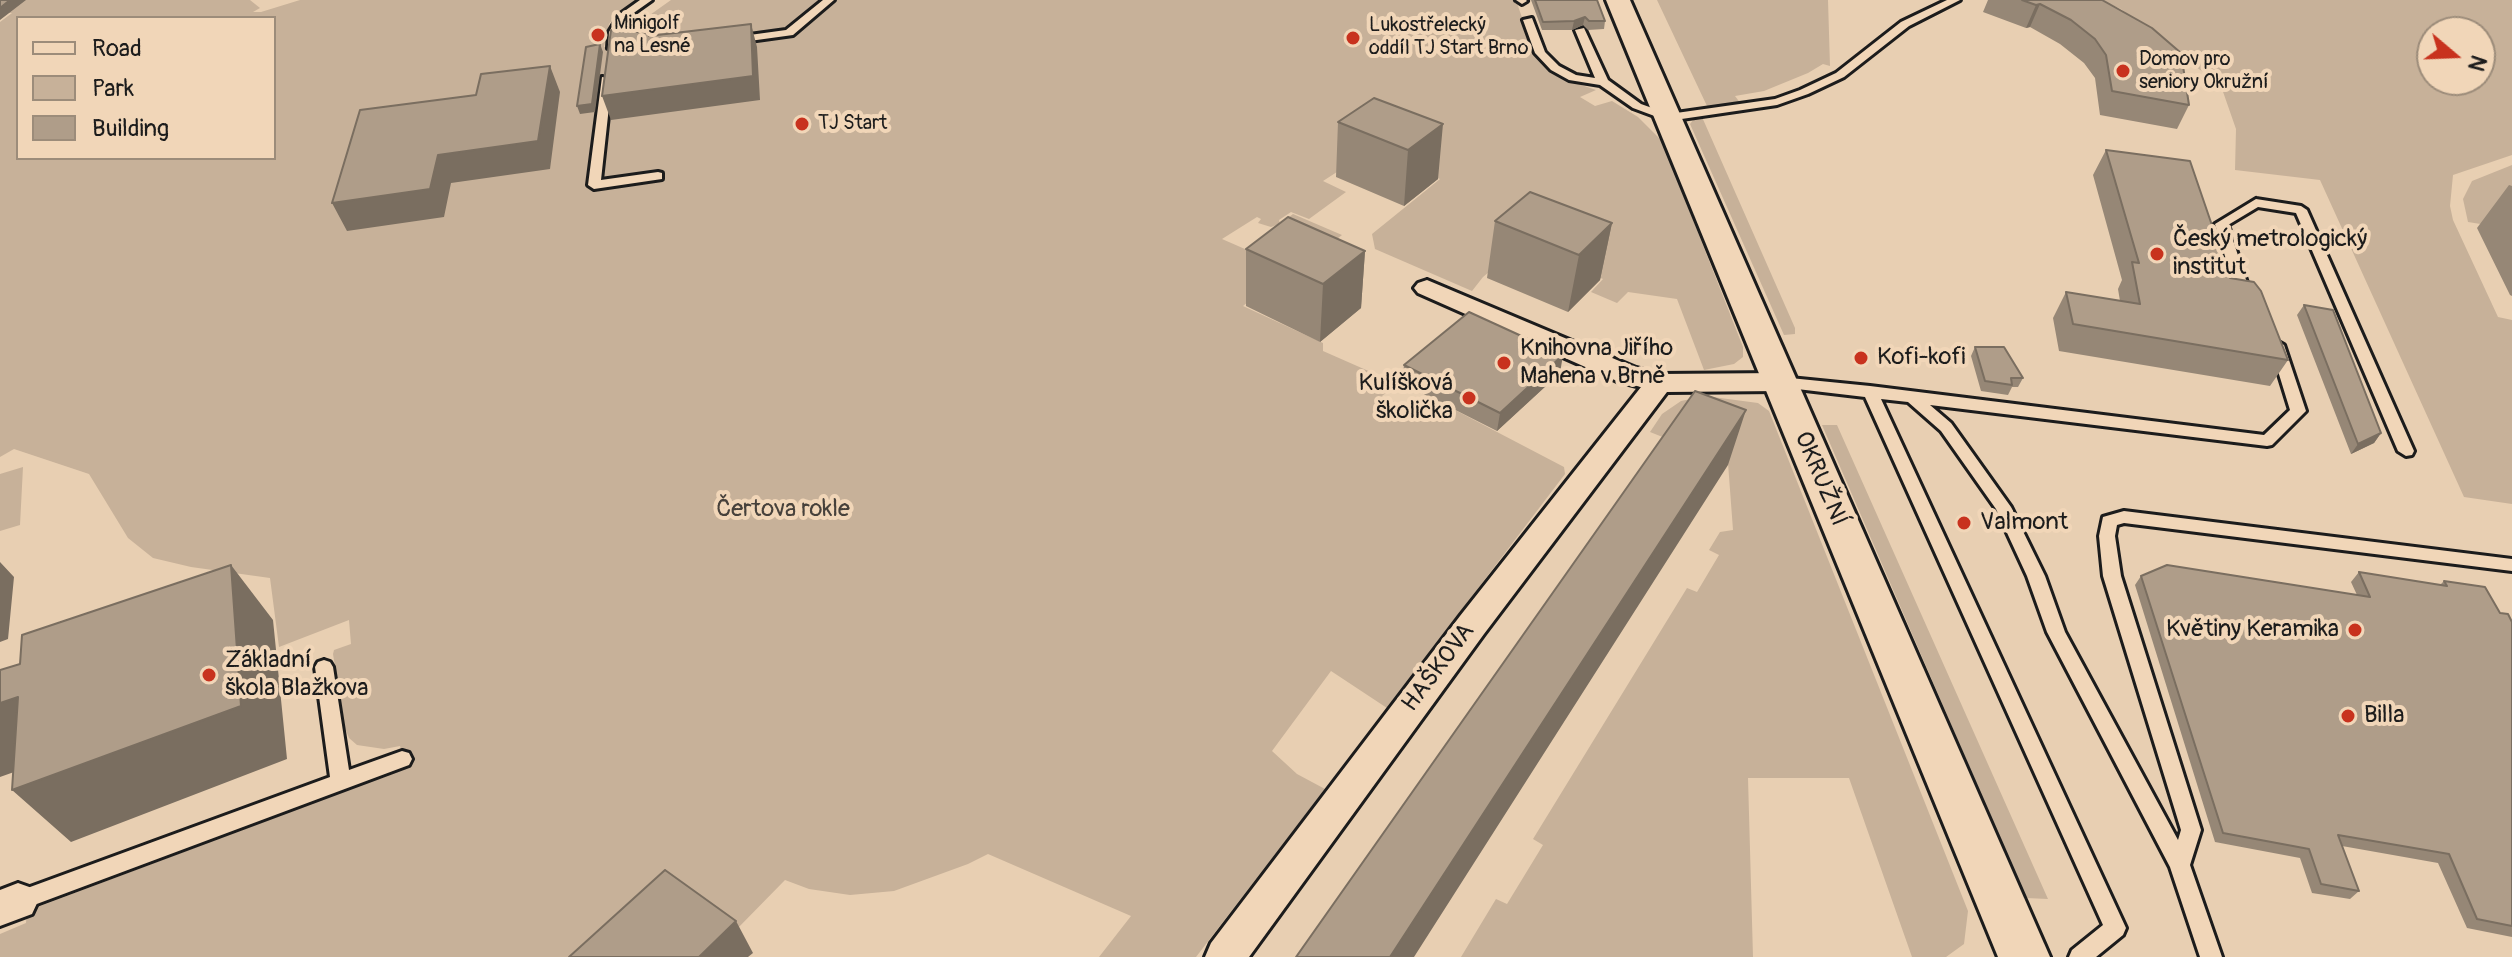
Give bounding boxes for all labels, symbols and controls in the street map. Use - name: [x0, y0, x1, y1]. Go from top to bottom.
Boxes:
- place label: Minigolf na Lesné: [614, 12, 691, 59]
- place label: Lukostřelecký oddíl TJ Start Brno: [1369, 14, 1529, 61]
- legend: [16, 16, 276, 160]
- north arrow: [2416, 16, 2496, 96]
- marker: Minigolf na Lesné: [589, 26, 607, 44]
- marker: Lukostřelecký oddíl TJ Start Brno: [1344, 29, 1362, 47]
- text: Road: [92, 34, 142, 63]
- place label: Domov pro seniory Okružní: [2139, 48, 2269, 95]
- text: N: [2461, 52, 2492, 75]
- marker: Domov pro seniory Okružní: [2114, 62, 2132, 80]
- text: Park: [92, 74, 134, 103]
- place label: TJ Start: [818, 112, 887, 136]
- text: Building: [92, 114, 169, 143]
- marker: TJ Start: [793, 115, 811, 133]
- place label: Český metrologický institut: [2173, 226, 2367, 282]
- marker: Český metrologický institut: [2148, 245, 2166, 263]
- place label: Knihovna Jiřího Mahena v Brně: [1520, 335, 1673, 391]
- place label: Kofi-kofi: [1877, 344, 1966, 372]
- marker: Kofi-kofi: [1852, 349, 1870, 367]
- marker: Knihovna Jiřího Mahena v Brně: [1495, 354, 1513, 372]
- place label: Kulíšková školička: [1358, 370, 1453, 426]
- marker: Kulíšková školička: [1460, 389, 1478, 407]
- street label: OKRUŽNÍ: [1787, 428, 1853, 530]
- park label: Čertova rokle: [716, 496, 850, 524]
- place label: Valmont: [1980, 509, 2068, 537]
- marker: Valmont: [1955, 514, 1973, 532]
- place label: Květiny Keramika: [2166, 616, 2339, 644]
- street label: HAŠKOVA: [1397, 618, 1481, 718]
- marker: Květiny Keramika: [2346, 621, 2364, 639]
- place label: Základní škola Blažkova: [225, 647, 369, 703]
- marker: Základní škola Blažkova: [200, 666, 218, 684]
- place label: Billa: [2364, 702, 2404, 730]
- marker: Billa: [2339, 707, 2357, 725]

